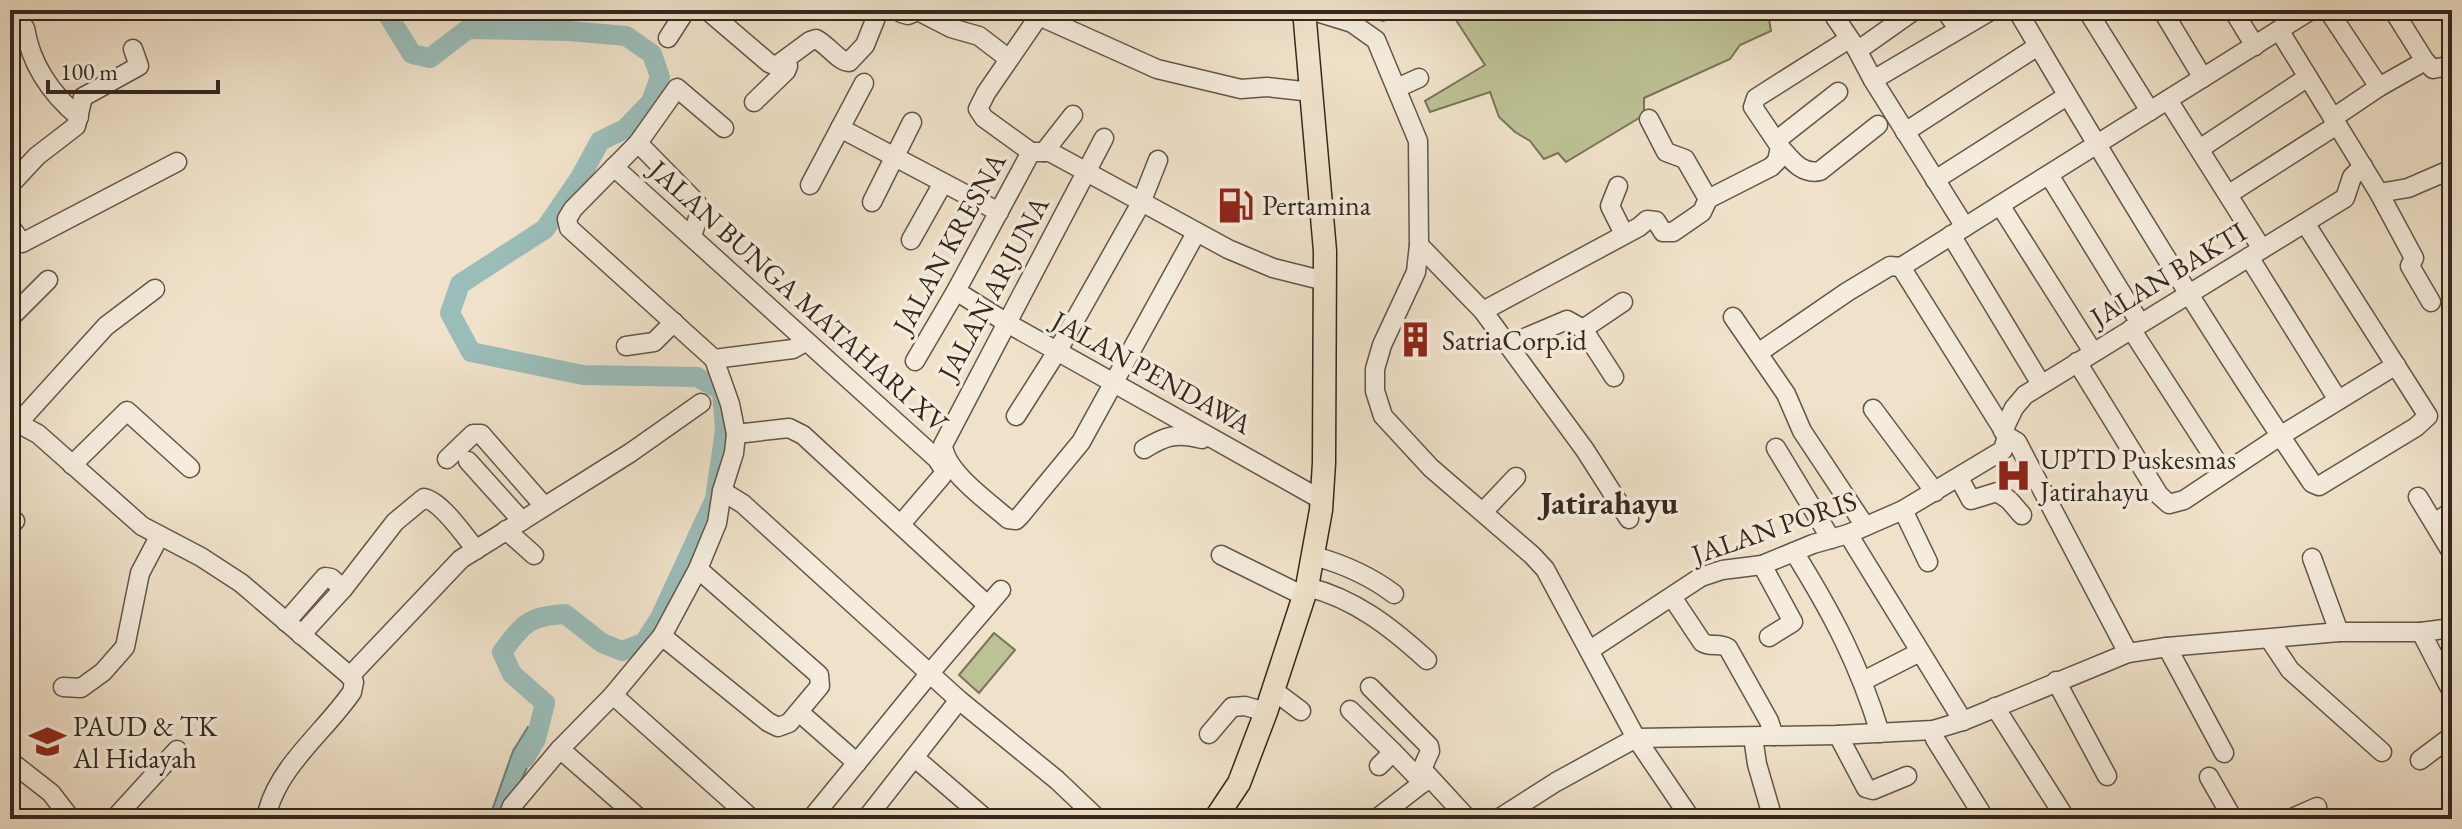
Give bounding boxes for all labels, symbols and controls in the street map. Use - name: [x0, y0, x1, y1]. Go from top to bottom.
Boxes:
- scale bar: [48, 44, 218, 94]
- text: 100 m: [60, 56, 118, 87]
- street label: JALAN KRESNA: [883, 145, 1014, 342]
- street label: JALAN BUNGA MATAHARI XV: [640, 151, 956, 440]
- fuel station icon: Pertamina: [1217, 186, 1255, 224]
- place label: Pertamina: [1262, 187, 1372, 223]
- street label: JALAN ARJUNA: [928, 189, 1057, 388]
- street label: JALAN BAKTI: [2082, 213, 2253, 336]
- street label: JALAN PENDAWA: [1044, 301, 1259, 442]
- building icon: SatriaCorp.id: [1397, 321, 1435, 359]
- place label: SatriaCorp.id: [1442, 322, 1588, 358]
- place label: UPTD Puskesmas Jatirahayu: [2038, 441, 2236, 509]
- hospital icon: UPTD Puskesmas Jatirahayu: [1995, 456, 2033, 494]
- district label: Jatirahayu: [1537, 482, 1678, 524]
- street label: JALAN PORIS: [1685, 482, 1861, 573]
- place label: PAUD & TK Al Hidayah: [72, 708, 218, 776]
- school or university icon: PAUD & TK Al Hidayah: [28, 723, 66, 761]

